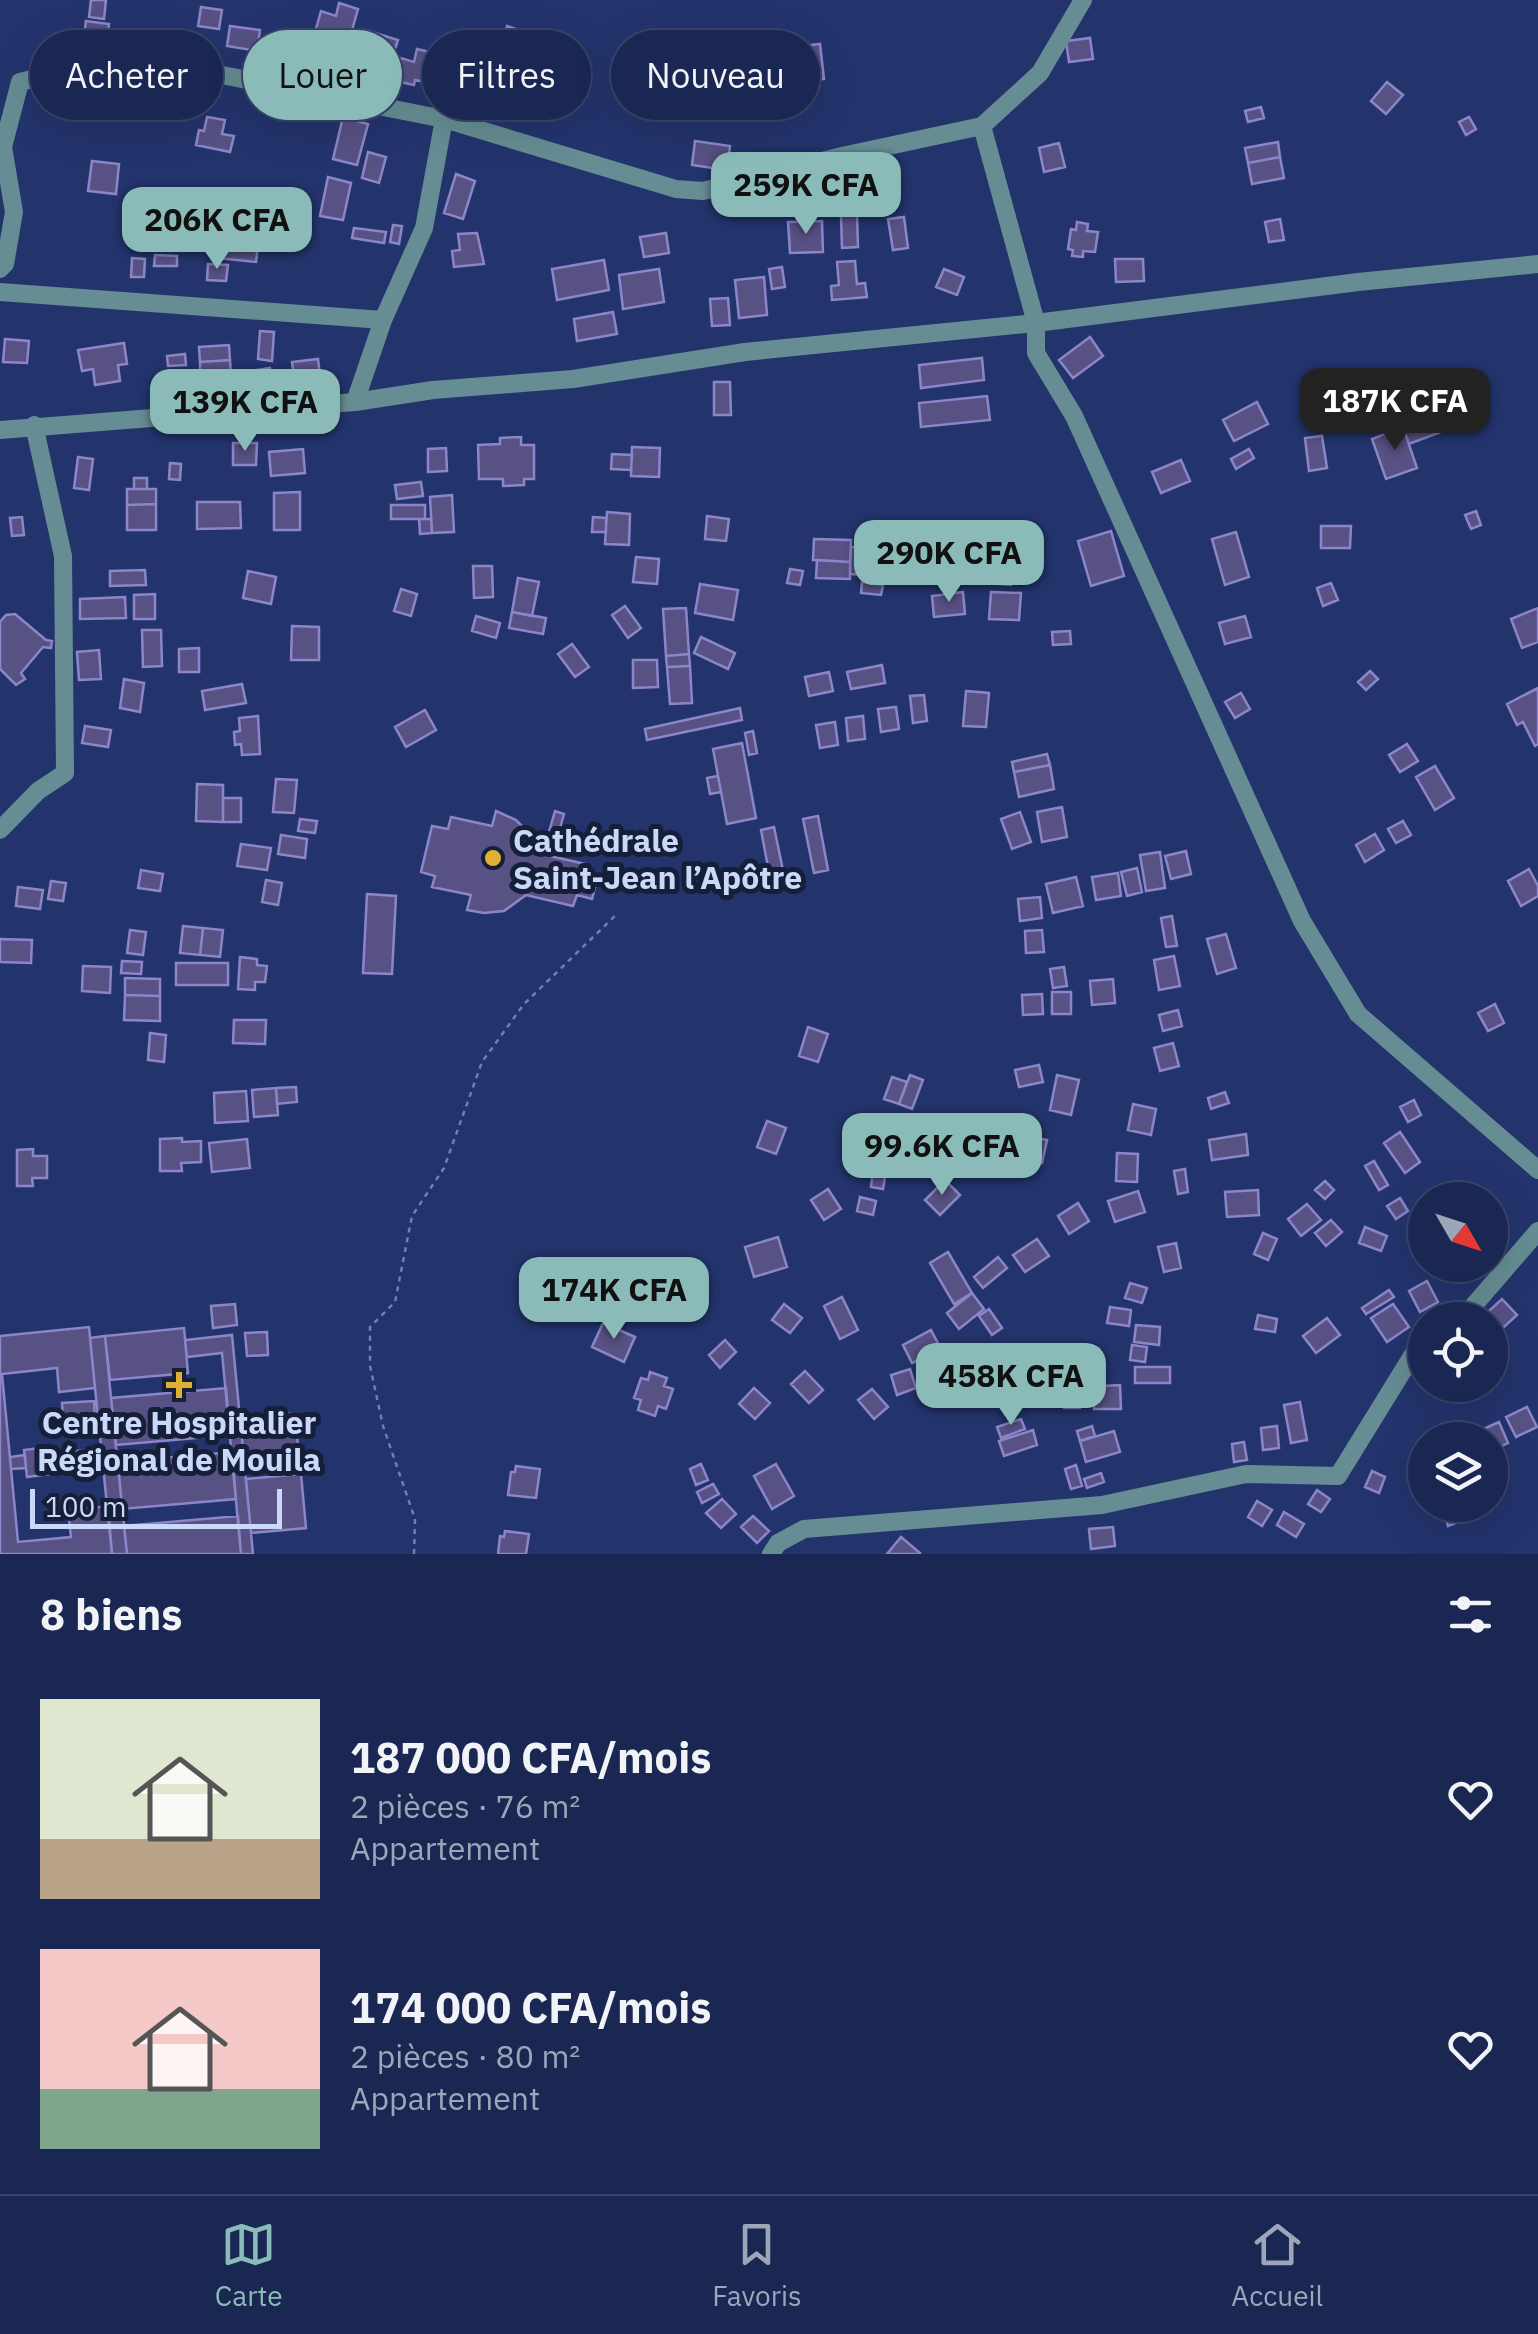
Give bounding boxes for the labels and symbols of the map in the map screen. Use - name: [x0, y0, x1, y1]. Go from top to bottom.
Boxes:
- pin: 259K CFA: [703, 152, 909, 237]
- pin: 206K CFA: [114, 187, 320, 272]
- pin: 187K CFA: [1292, 368, 1498, 453]
- pin: 139K CFA: [142, 369, 348, 454]
- pin: 290K CFA: [846, 520, 1052, 605]
- place label: Cathédrale Saint-Jean l’Apôtre: [513, 819, 802, 898]
- marker: Cathédrale Saint-Jean l’Apôtre: [482, 847, 504, 869]
- pin: 99.6K CFA: [828, 1113, 1056, 1198]
- north arrow: [1408, 1182, 1508, 1282]
- pin: 174K CFA: [511, 1257, 717, 1342]
- pin: 458K CFA: [908, 1343, 1114, 1428]
- marker: Centre Hospitalier Régional de Mouila: [166, 1372, 192, 1398]
- place label: Centre Hospitalier Régional de Mouila: [37, 1401, 321, 1480]
- scale bar: [30, 1484, 282, 1528]

